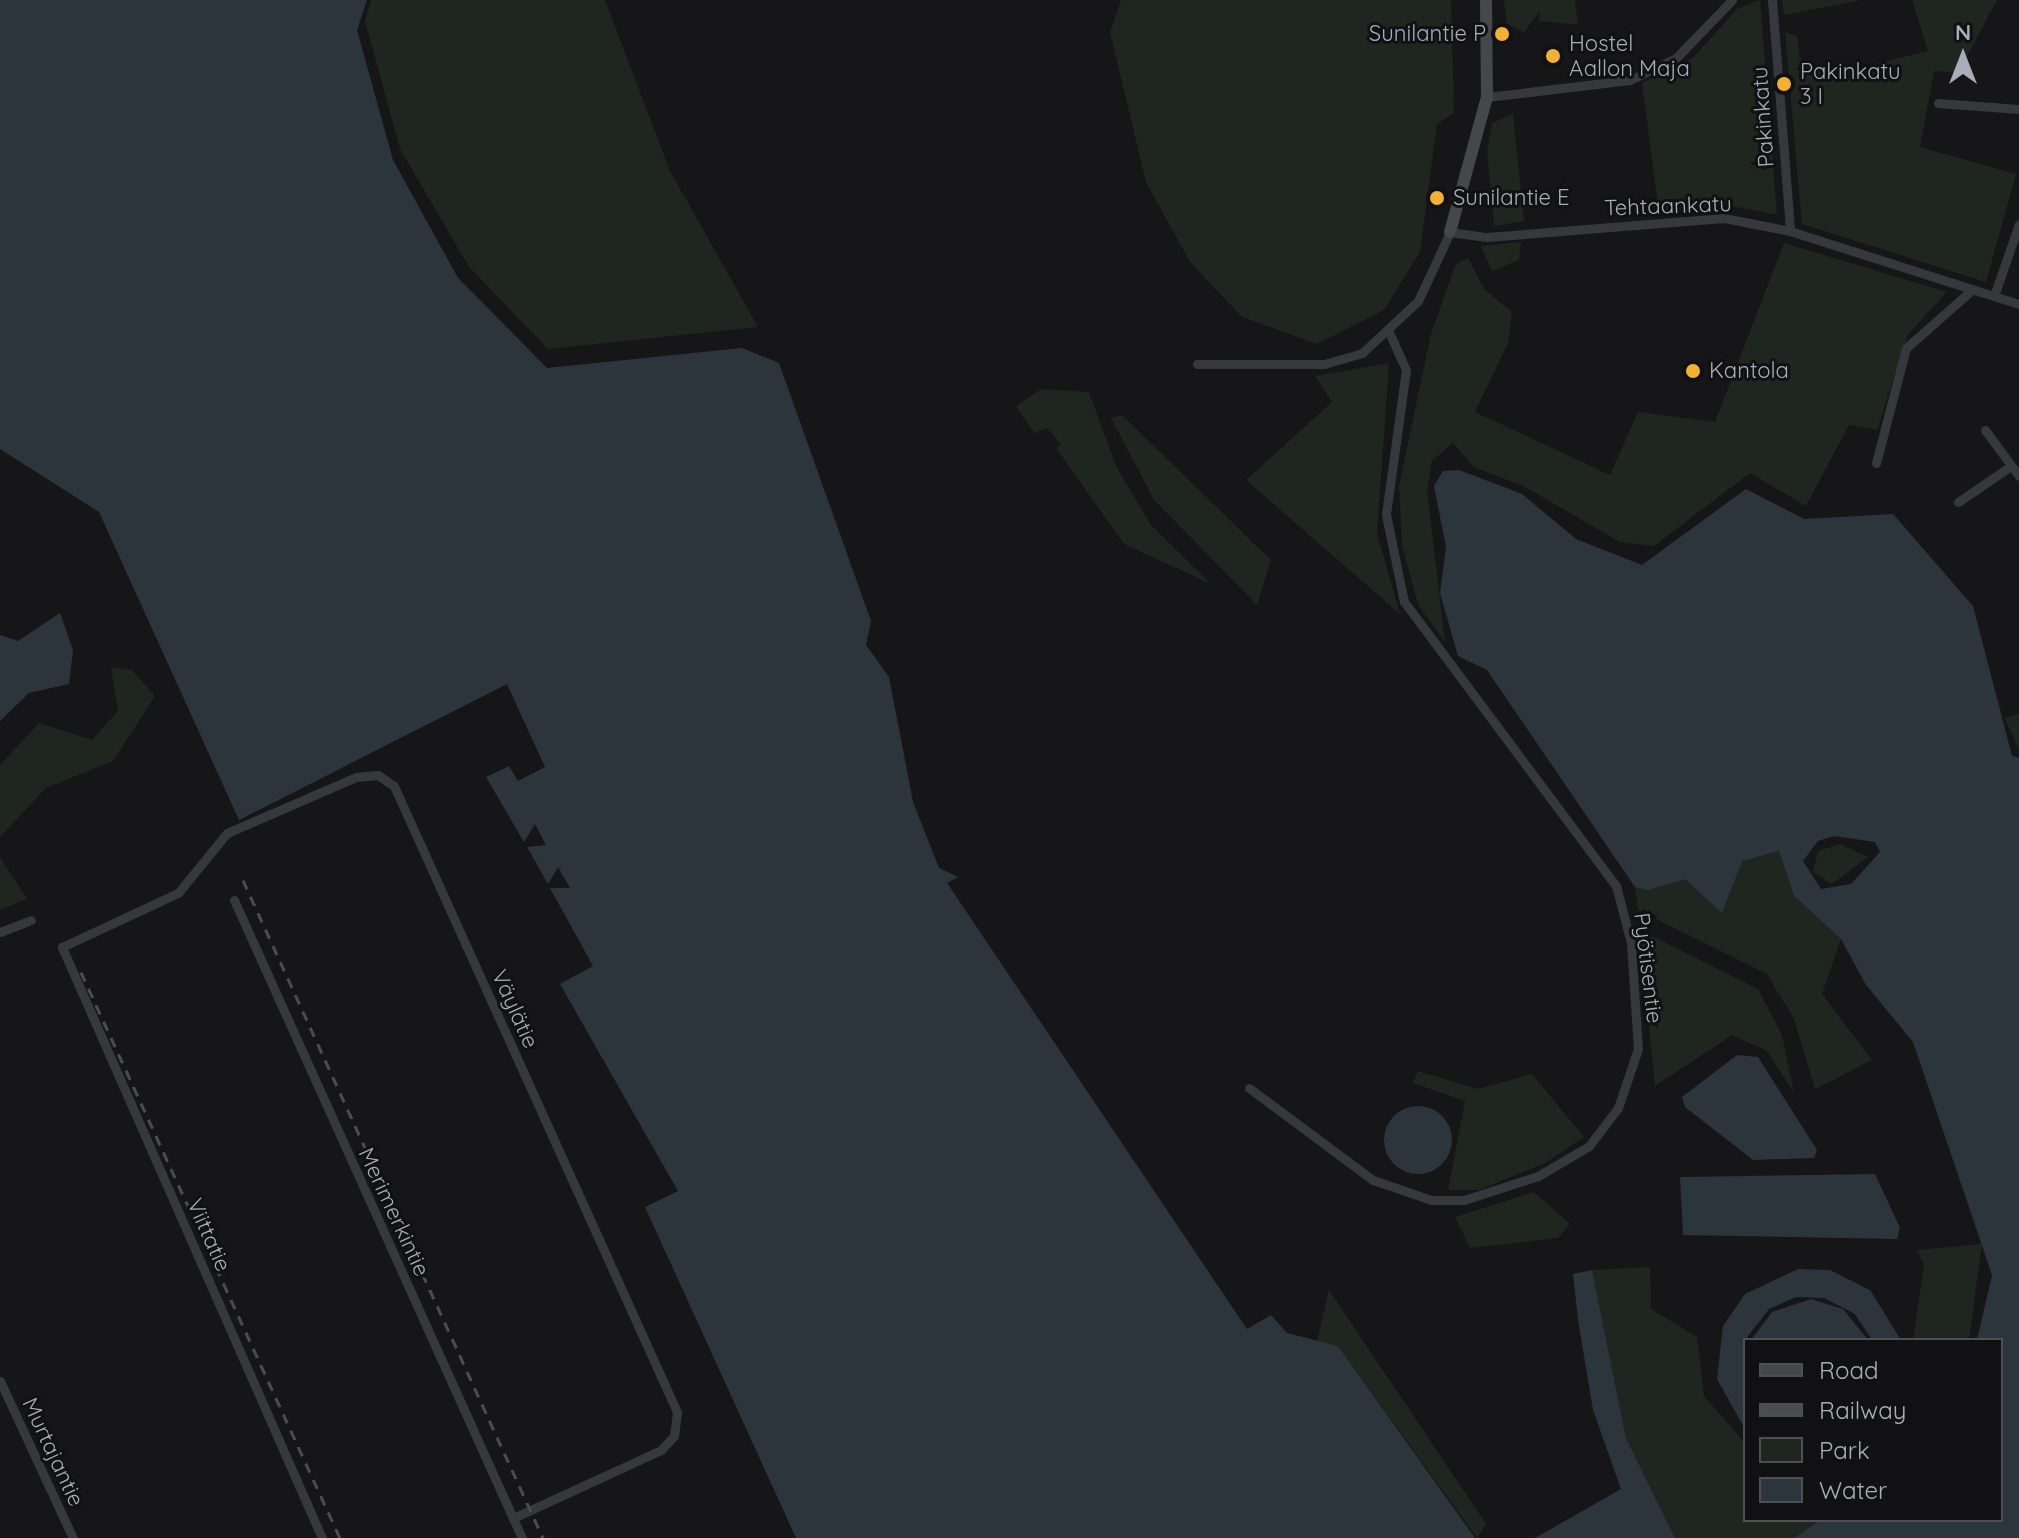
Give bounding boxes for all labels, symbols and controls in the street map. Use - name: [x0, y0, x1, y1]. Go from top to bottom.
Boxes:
- north arrow: [1923, 16, 2003, 96]
- text: N: [1955, 18, 1971, 46]
- place label: Sunilantie P: [1369, 21, 1486, 47]
- marker: Sunilantie P: [1493, 25, 1511, 43]
- place label: Hostel Aallon Maja: [1569, 30, 1690, 82]
- marker: Hostel Aallon Maja: [1544, 47, 1562, 65]
- place label: Pakinkatu 3 I: [1800, 58, 1901, 110]
- street label: Pakinkatu: [1746, 66, 1780, 168]
- marker: Pakinkatu 3 I: [1775, 75, 1793, 93]
- place label: Sunilantie E: [1453, 185, 1570, 211]
- marker: Sunilantie E: [1428, 189, 1446, 207]
- street label: Tehtaankatu: [1604, 191, 1732, 221]
- place label: Kantola: [1709, 358, 1789, 384]
- marker: Kantola: [1684, 362, 1702, 380]
- street label: Pyötisentie: [1628, 911, 1668, 1025]
- street label: Väylätie: [486, 966, 544, 1052]
- street label: Merimerkintie: [353, 1144, 435, 1280]
- street label: Viittatie: [181, 1195, 237, 1275]
- legend: [1743, 1338, 2003, 1522]
- text: Road: [1819, 1355, 1879, 1385]
- street label: Murtajantie: [16, 1394, 90, 1510]
- text: Railway: [1819, 1395, 1906, 1425]
- text: Park: [1819, 1435, 1870, 1465]
- text: Water: [1819, 1475, 1887, 1505]

